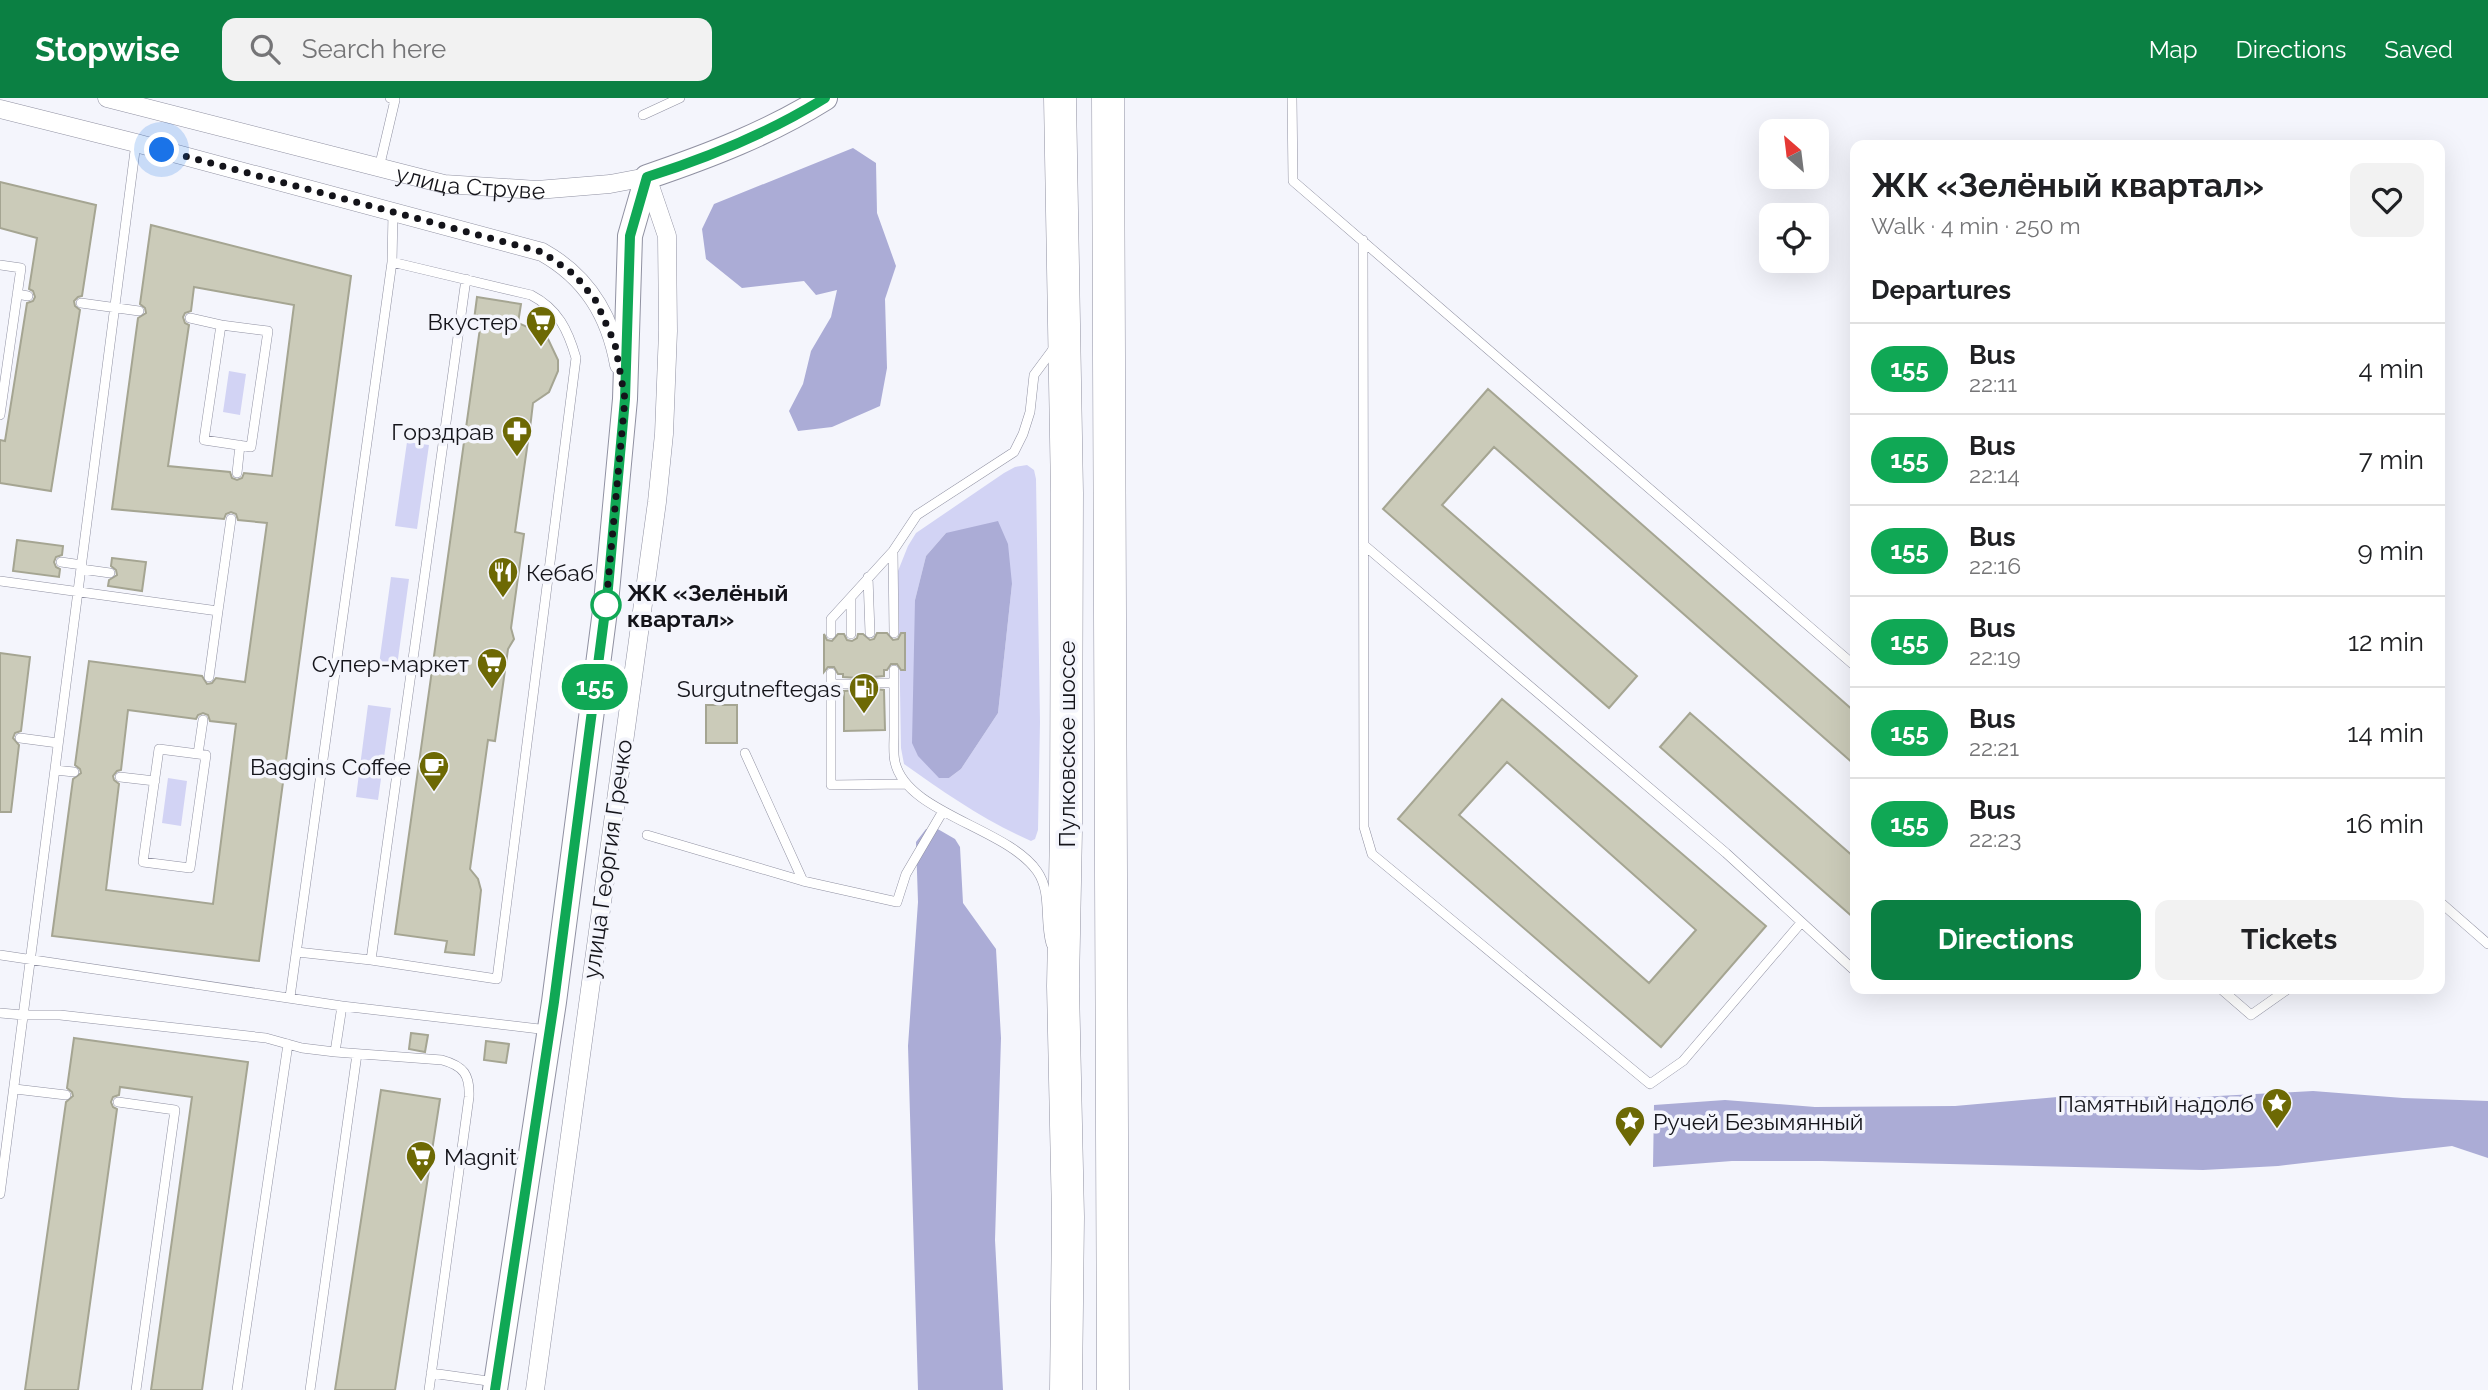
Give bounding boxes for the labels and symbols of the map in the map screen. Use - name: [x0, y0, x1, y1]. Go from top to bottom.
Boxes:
- north arrow: [1759, 119, 1829, 189]
- your location: [144, 132, 179, 167]
- street label: улица Струве: [393, 159, 546, 204]
- supermarket icon: Вкустер: [524, 304, 558, 348]
- place label: Вкустер: [427, 308, 518, 335]
- pharmacy icon: Горздрав: [500, 414, 534, 458]
- place label: Горздрав: [391, 418, 494, 445]
- restaurant icon: Кебаб: [486, 555, 520, 599]
- place label: Кебаб: [526, 559, 594, 586]
- place label: ЖК «Зелёный квартал»: [627, 579, 788, 632]
- marker: ЖК «Зелёный квартал»: [591, 590, 621, 620]
- street label: Пулковское шоссе: [1053, 641, 1080, 847]
- supermarket icon: Супер-маркет: [475, 646, 509, 690]
- place label: Супер-маркет: [312, 650, 469, 677]
- line badge: 155: [555, 664, 635, 710]
- fuel station icon: Surgutneftegas: [847, 671, 881, 715]
- place label: Surgutneftegas: [677, 675, 841, 702]
- street label: улица Георгия Гречко: [577, 738, 637, 980]
- cafe icon: Baggins Coffee: [417, 749, 451, 793]
- place label: Baggins Coffee: [250, 753, 411, 780]
- place icon: Памятный надолб: [2260, 1086, 2294, 1130]
- place label: Памятный надолб: [2057, 1090, 2254, 1117]
- place icon: Ручей Безымянный: [1613, 1104, 1647, 1148]
- place label: Ручей Безымянный: [1653, 1108, 1863, 1135]
- supermarket icon: Magnit: [404, 1139, 438, 1183]
- place label: Magnit: [444, 1143, 517, 1170]

